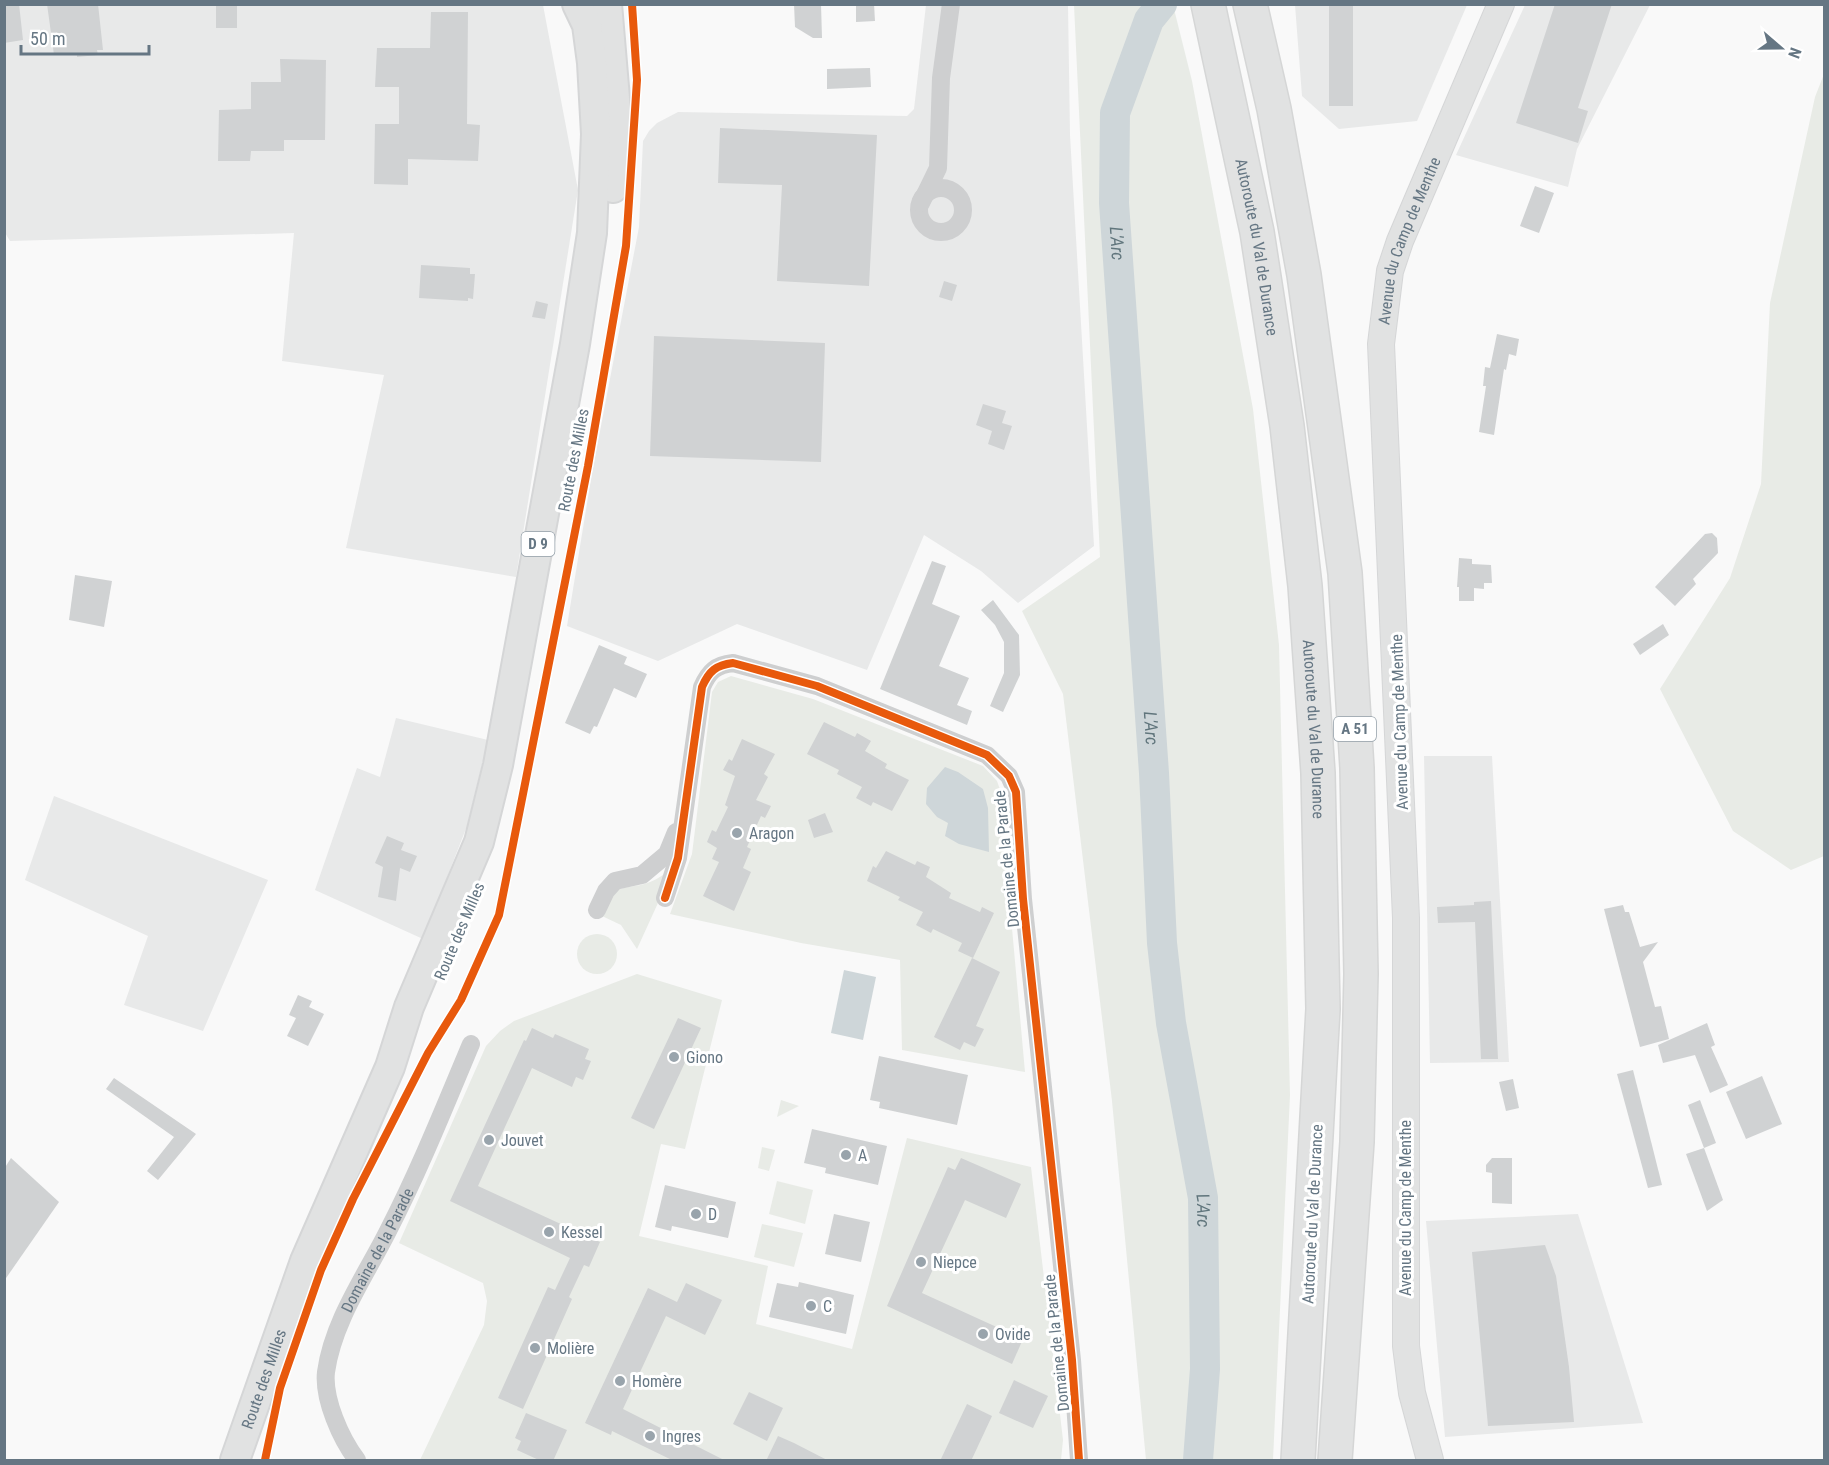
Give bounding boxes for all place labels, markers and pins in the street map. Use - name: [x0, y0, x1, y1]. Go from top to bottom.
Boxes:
- place label: Aragon: [749, 824, 794, 843]
- marker: Aragon: [730, 826, 744, 840]
- place label: Giono: [686, 1048, 723, 1067]
- marker: Giono: [667, 1050, 681, 1064]
- place label: Jouvet: [501, 1131, 544, 1150]
- marker: Jouvet: [482, 1133, 496, 1147]
- place label: A: [858, 1146, 867, 1165]
- marker: A: [839, 1148, 853, 1162]
- place label: D: [708, 1205, 717, 1224]
- marker: D: [689, 1207, 703, 1221]
- place label: Kessel: [561, 1223, 603, 1242]
- marker: Kessel: [542, 1225, 556, 1239]
- place label: Niepce: [933, 1253, 977, 1272]
- marker: Niepce: [914, 1255, 928, 1269]
- place label: C: [823, 1297, 832, 1316]
- marker: C: [804, 1299, 818, 1313]
- place label: Ovide: [995, 1325, 1031, 1344]
- marker: Ovide: [976, 1327, 990, 1341]
- place label: Molière: [547, 1339, 594, 1358]
- marker: Molière: [528, 1341, 542, 1355]
- place label: Homère: [632, 1372, 682, 1391]
- marker: Homère: [613, 1374, 627, 1388]
- place label: Ingres: [662, 1427, 701, 1446]
- marker: Ingres: [643, 1429, 657, 1443]

